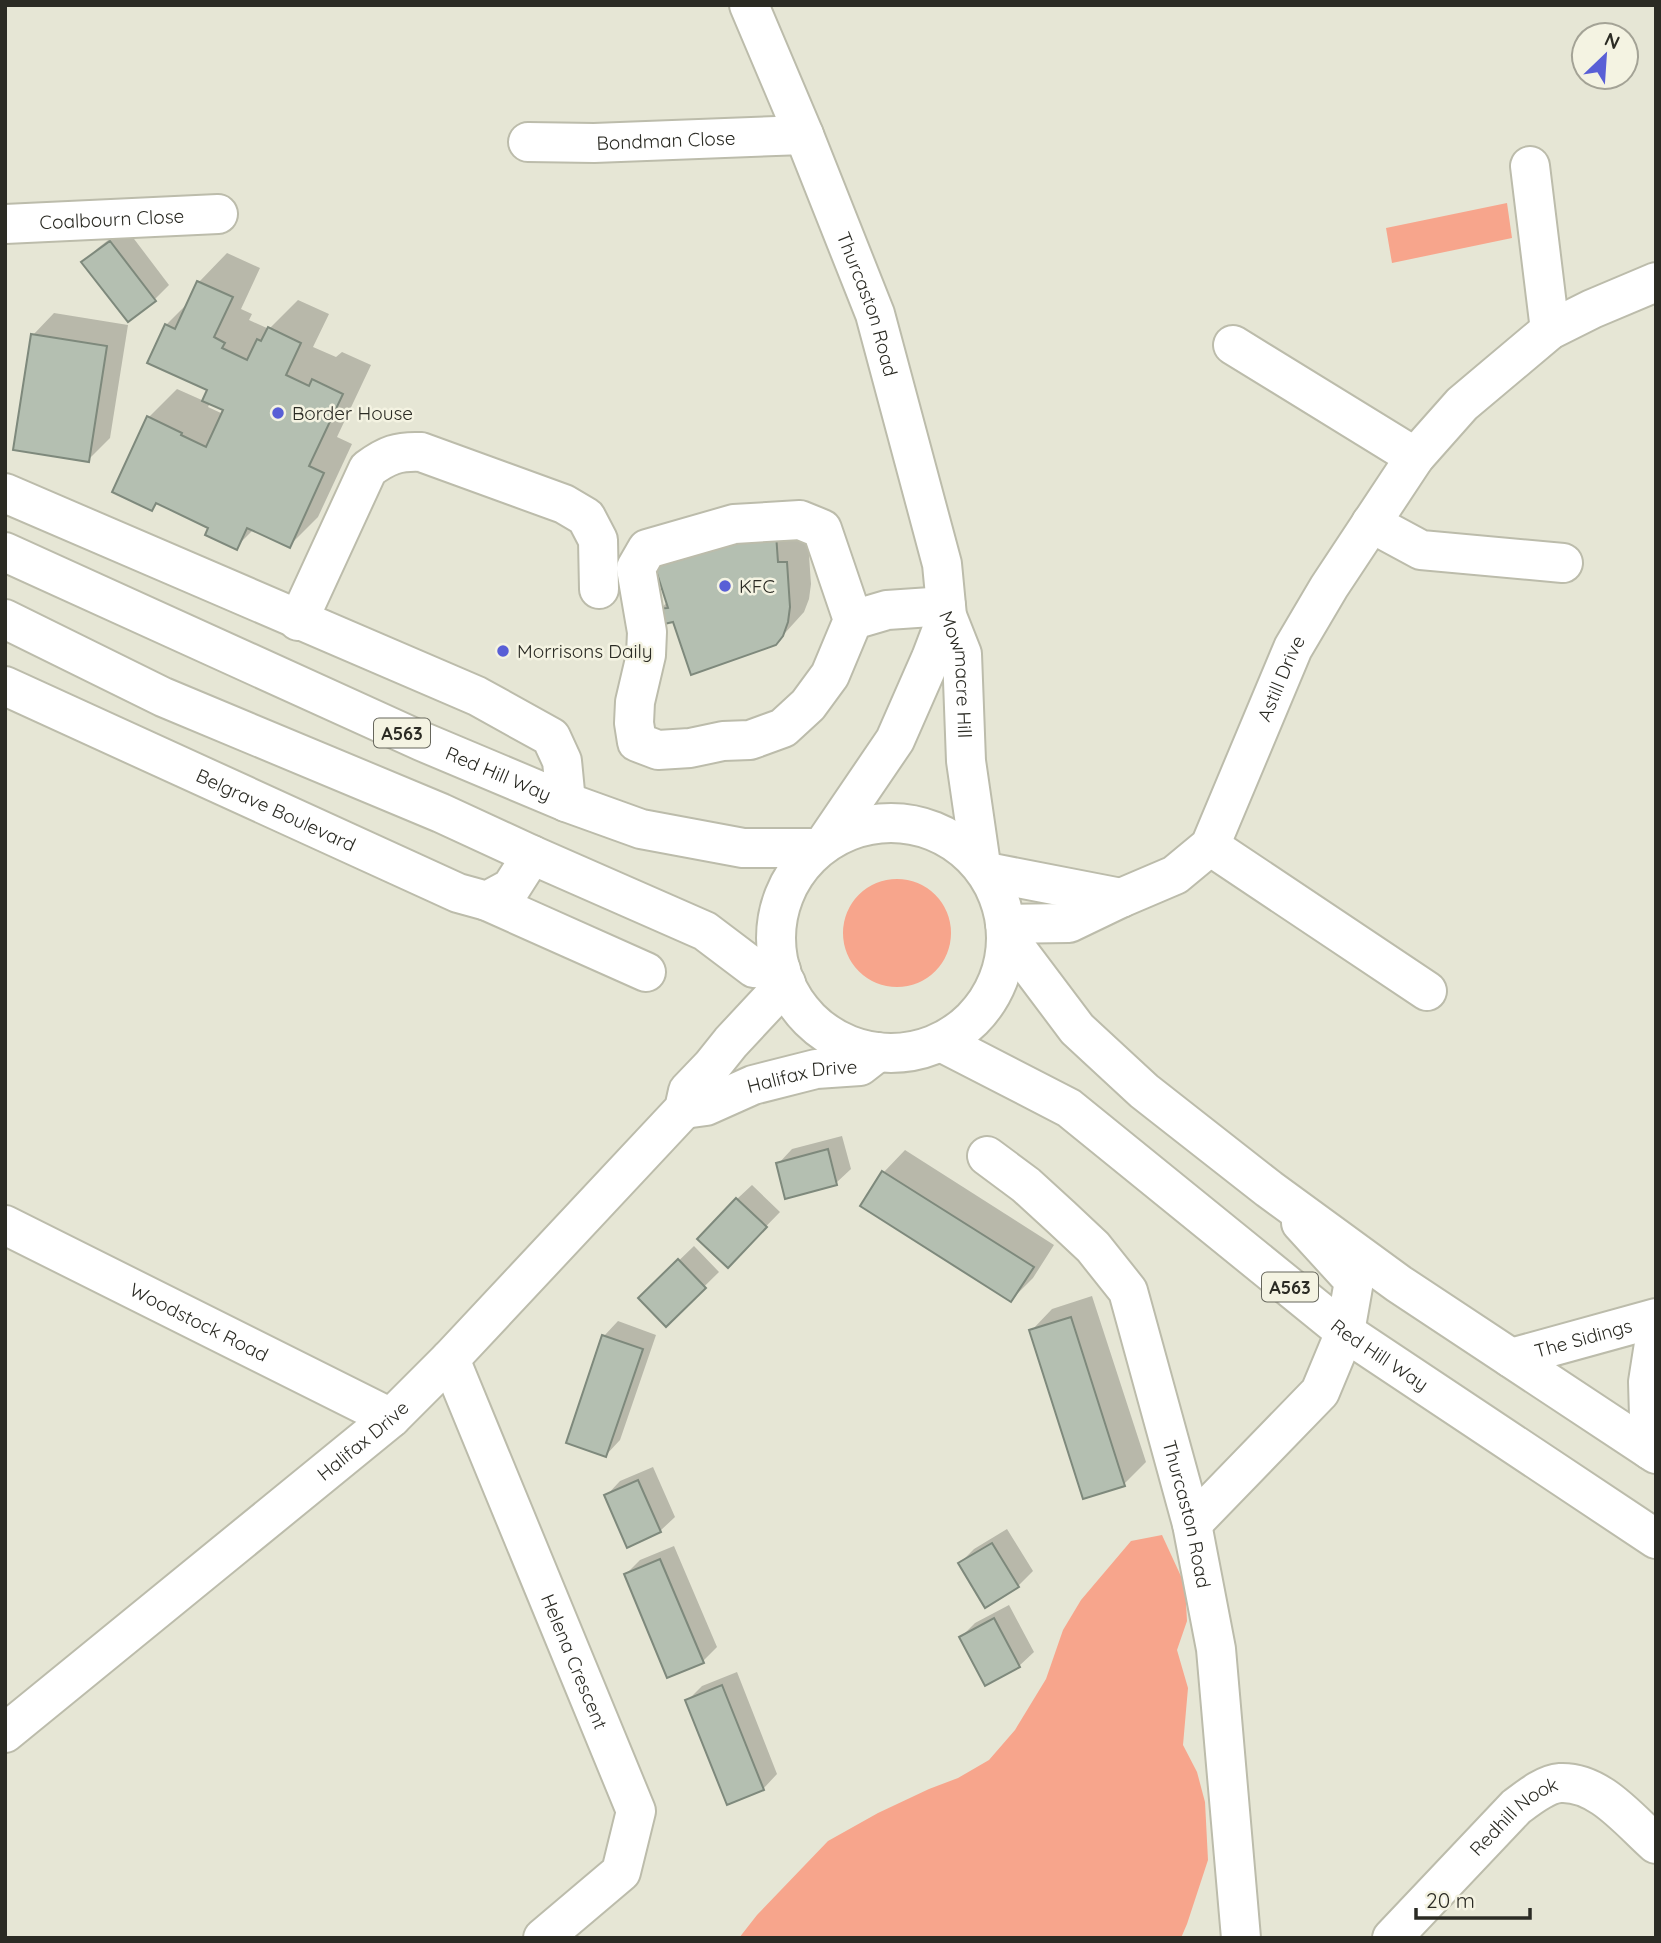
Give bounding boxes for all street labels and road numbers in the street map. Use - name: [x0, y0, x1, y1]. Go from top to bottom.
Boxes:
- street label: Bondman Close: [596, 126, 736, 155]
- street label: Coalbourn Close: [39, 204, 185, 234]
- street label: Thurcaston Road: [832, 228, 903, 379]
- street label: Mowmacre Hill: [934, 607, 977, 739]
- street label: Astill Drive: [1252, 631, 1310, 725]
- road number: A563: [374, 718, 430, 748]
- street label: Red Hill Way: [442, 741, 555, 806]
- street label: Belgrave Boulevard: [192, 763, 360, 857]
- street label: Halifax Drive: [744, 1054, 858, 1098]
- road number: A563: [1262, 1272, 1318, 1302]
- street label: Woodstock Road: [126, 1277, 272, 1367]
- street label: Red Hill Way: [1326, 1313, 1433, 1396]
- street label: The Sidings: [1532, 1313, 1635, 1363]
- street label: Halifax Drive: [312, 1395, 414, 1486]
- street label: Thurcaston Road: [1158, 1437, 1216, 1590]
- street label: Helena Crescent: [536, 1590, 613, 1733]
- street label: Redhill Nook: [1464, 1772, 1561, 1861]

